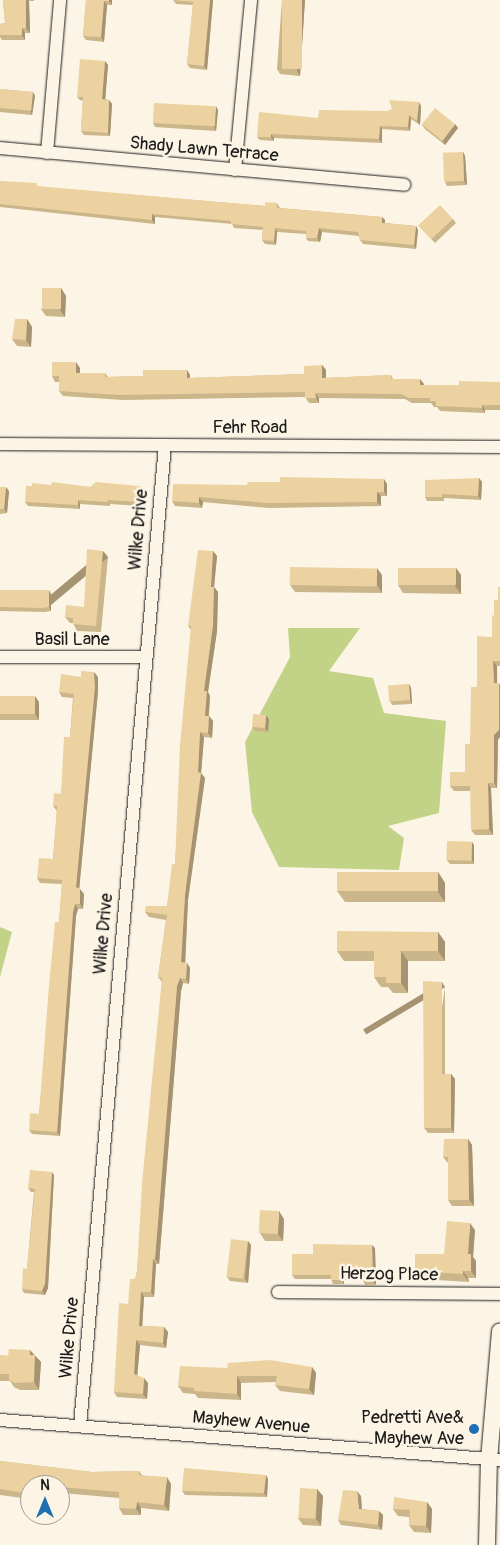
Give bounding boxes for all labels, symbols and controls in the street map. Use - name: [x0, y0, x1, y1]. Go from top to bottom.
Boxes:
- street label: Shady Lawn Terrace: [129, 133, 279, 167]
- street label: Fehr Road: [212, 417, 288, 439]
- street label: Wilke Drive: [125, 488, 153, 572]
- street label: Basil Lane: [34, 629, 110, 651]
- street label: Wilke Drive: [90, 892, 118, 976]
- street label: Herzog Place: [340, 1263, 438, 1287]
- street label: Wilke Drive: [56, 1296, 84, 1380]
- street label: Mayhew Avenue: [191, 1407, 311, 1439]
- place label: Pedretti Ave& Mayhew Ave: [361, 1408, 464, 1450]
- marker: Pedretti Ave& Mayhew Ave: [468, 1423, 480, 1435]
- north arrow: [20, 1475, 70, 1525]
- text: N: [40, 1477, 50, 1494]

